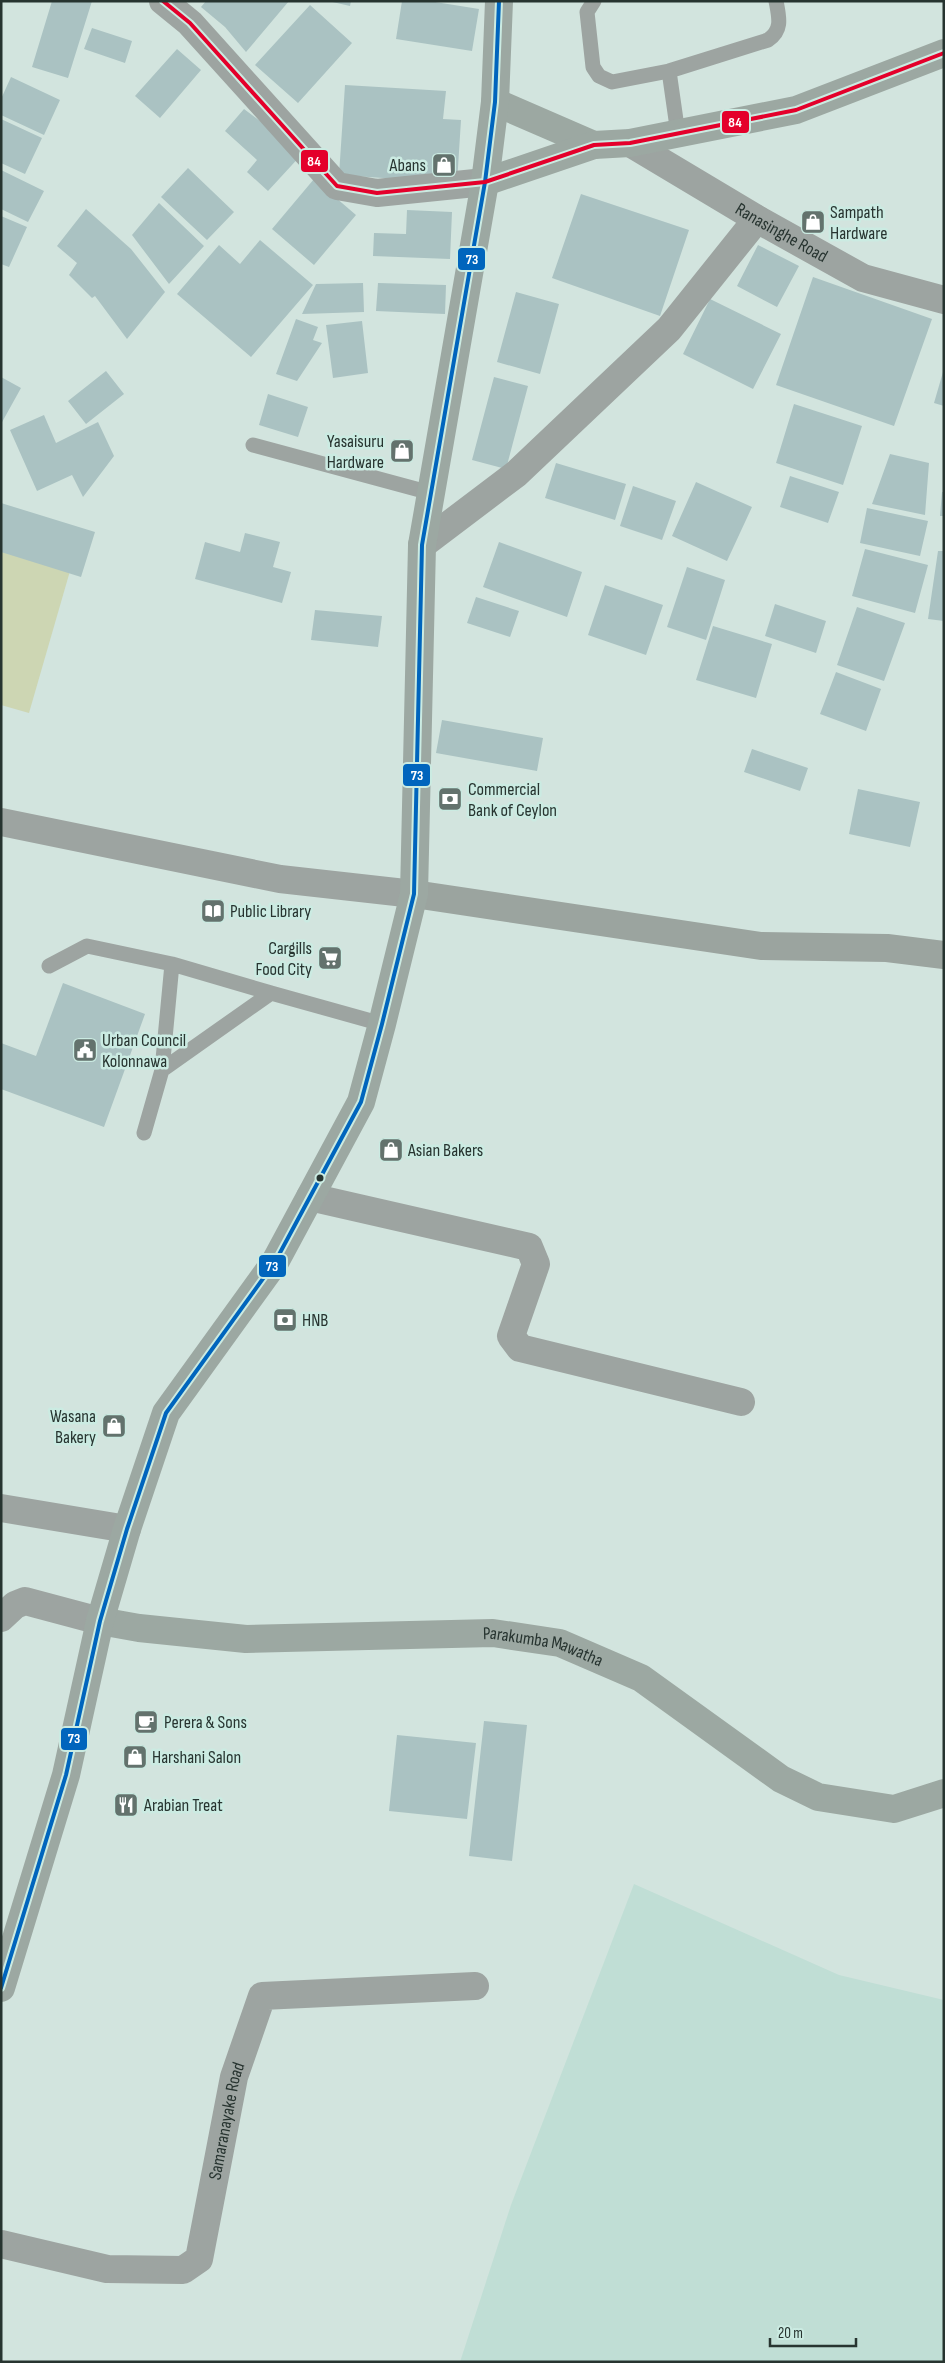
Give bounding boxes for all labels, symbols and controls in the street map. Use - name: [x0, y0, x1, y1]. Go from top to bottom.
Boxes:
- line badge: 84: [721, 110, 750, 134]
- text: 84: [728, 114, 742, 131]
- line badge: 84: [300, 149, 329, 173]
- shop icon: Abans: [431, 152, 457, 178]
- text: 84: [307, 153, 321, 170]
- place label: Abans: [389, 155, 426, 176]
- street label: Ranasinghe Road: [731, 199, 831, 267]
- place label: Sampath Hardware: [830, 202, 887, 244]
- shop icon: Sampath Hardware: [800, 209, 826, 235]
- line badge: 73: [457, 247, 486, 271]
- text: 73: [466, 251, 478, 268]
- place label: Yasaisuru Hardware: [327, 431, 384, 473]
- shop icon: Yasaisuru Hardware: [389, 438, 415, 464]
- line badge: 73: [402, 763, 431, 787]
- text: 73: [411, 767, 423, 784]
- place label: Commercial Bank of Ceylon: [468, 779, 557, 821]
- bank icon: Commercial Bank of Ceylon: [437, 786, 463, 812]
- library icon: Public Library: [200, 898, 226, 924]
- place label: Public Library: [230, 901, 311, 922]
- place label: Cargills Food City: [256, 938, 312, 980]
- supermarket icon: Cargills Food City: [317, 945, 343, 971]
- place label: Urban Council Kolonnawa: [102, 1030, 186, 1072]
- public building icon: Urban Council Kolonnawa: [72, 1037, 98, 1063]
- shop icon: Asian Bakers: [378, 1137, 404, 1163]
- place label: Asian Bakers: [407, 1140, 483, 1161]
- unlabelled marker: [315, 1173, 325, 1183]
- line badge: 73: [258, 1254, 287, 1278]
- text: 73: [266, 1258, 278, 1275]
- bank icon: HNB: [272, 1307, 298, 1333]
- place label: HNB: [302, 1310, 328, 1331]
- place label: Wasana Bakery: [50, 1406, 96, 1448]
- shop icon: Wasana Bakery: [101, 1413, 127, 1439]
- street label: Parakumba Mawatha: [483, 1623, 606, 1671]
- cafe icon: Perera & Sons: [133, 1709, 159, 1735]
- place label: Perera & Sons: [164, 1712, 247, 1733]
- line badge: 73: [60, 1727, 88, 1751]
- text: 73: [68, 1730, 80, 1747]
- shop icon: Harshani Salon: [122, 1744, 148, 1770]
- place label: Harshani Salon: [152, 1747, 241, 1768]
- restaurant icon: Arabian Treat: [113, 1792, 139, 1818]
- place label: Arabian Treat: [143, 1795, 223, 1816]
- street label: Samaranayake Road: [204, 2059, 249, 2182]
- scale bar: [770, 2316, 856, 2348]
- text: 20 m: [778, 2324, 803, 2343]

